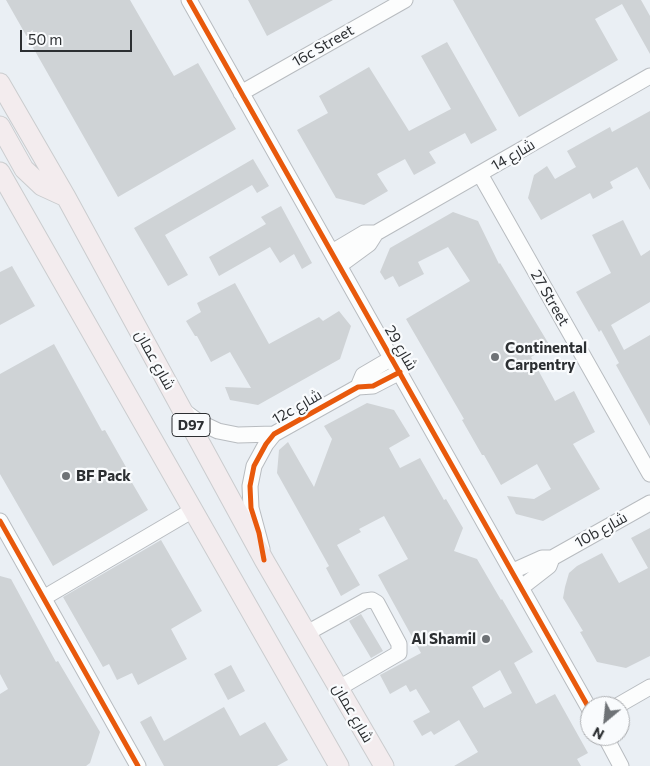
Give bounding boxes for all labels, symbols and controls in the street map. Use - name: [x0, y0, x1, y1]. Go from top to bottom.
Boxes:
- scale bar: [22, 20, 135, 52]
- street label: 16c Street: [289, 21, 357, 71]
- text: 50 m: [28, 30, 62, 48]
- street label: شارع 14: [488, 135, 538, 175]
- street label: 27 Street: [527, 267, 573, 329]
- street label: شارع 29: [381, 322, 421, 374]
- street label: شارع عمان: [131, 327, 179, 393]
- place label: Continental Carpentry: [505, 339, 587, 374]
- marker: Continental Carpentry: [489, 351, 501, 363]
- street label: 12c شارع: [269, 386, 325, 428]
- road number: D97: [172, 414, 210, 436]
- place label: BF Pack: [76, 467, 131, 485]
- marker: BF Pack: [60, 470, 72, 482]
- street label: 10b شارع: [572, 508, 630, 552]
- place label: Al Shamil: [411, 630, 476, 648]
- marker: Al Shamil: [480, 633, 492, 645]
- street label: شارع عمان: [329, 680, 377, 746]
- north arrow: [580, 696, 630, 746]
- text: N: [590, 724, 607, 744]

